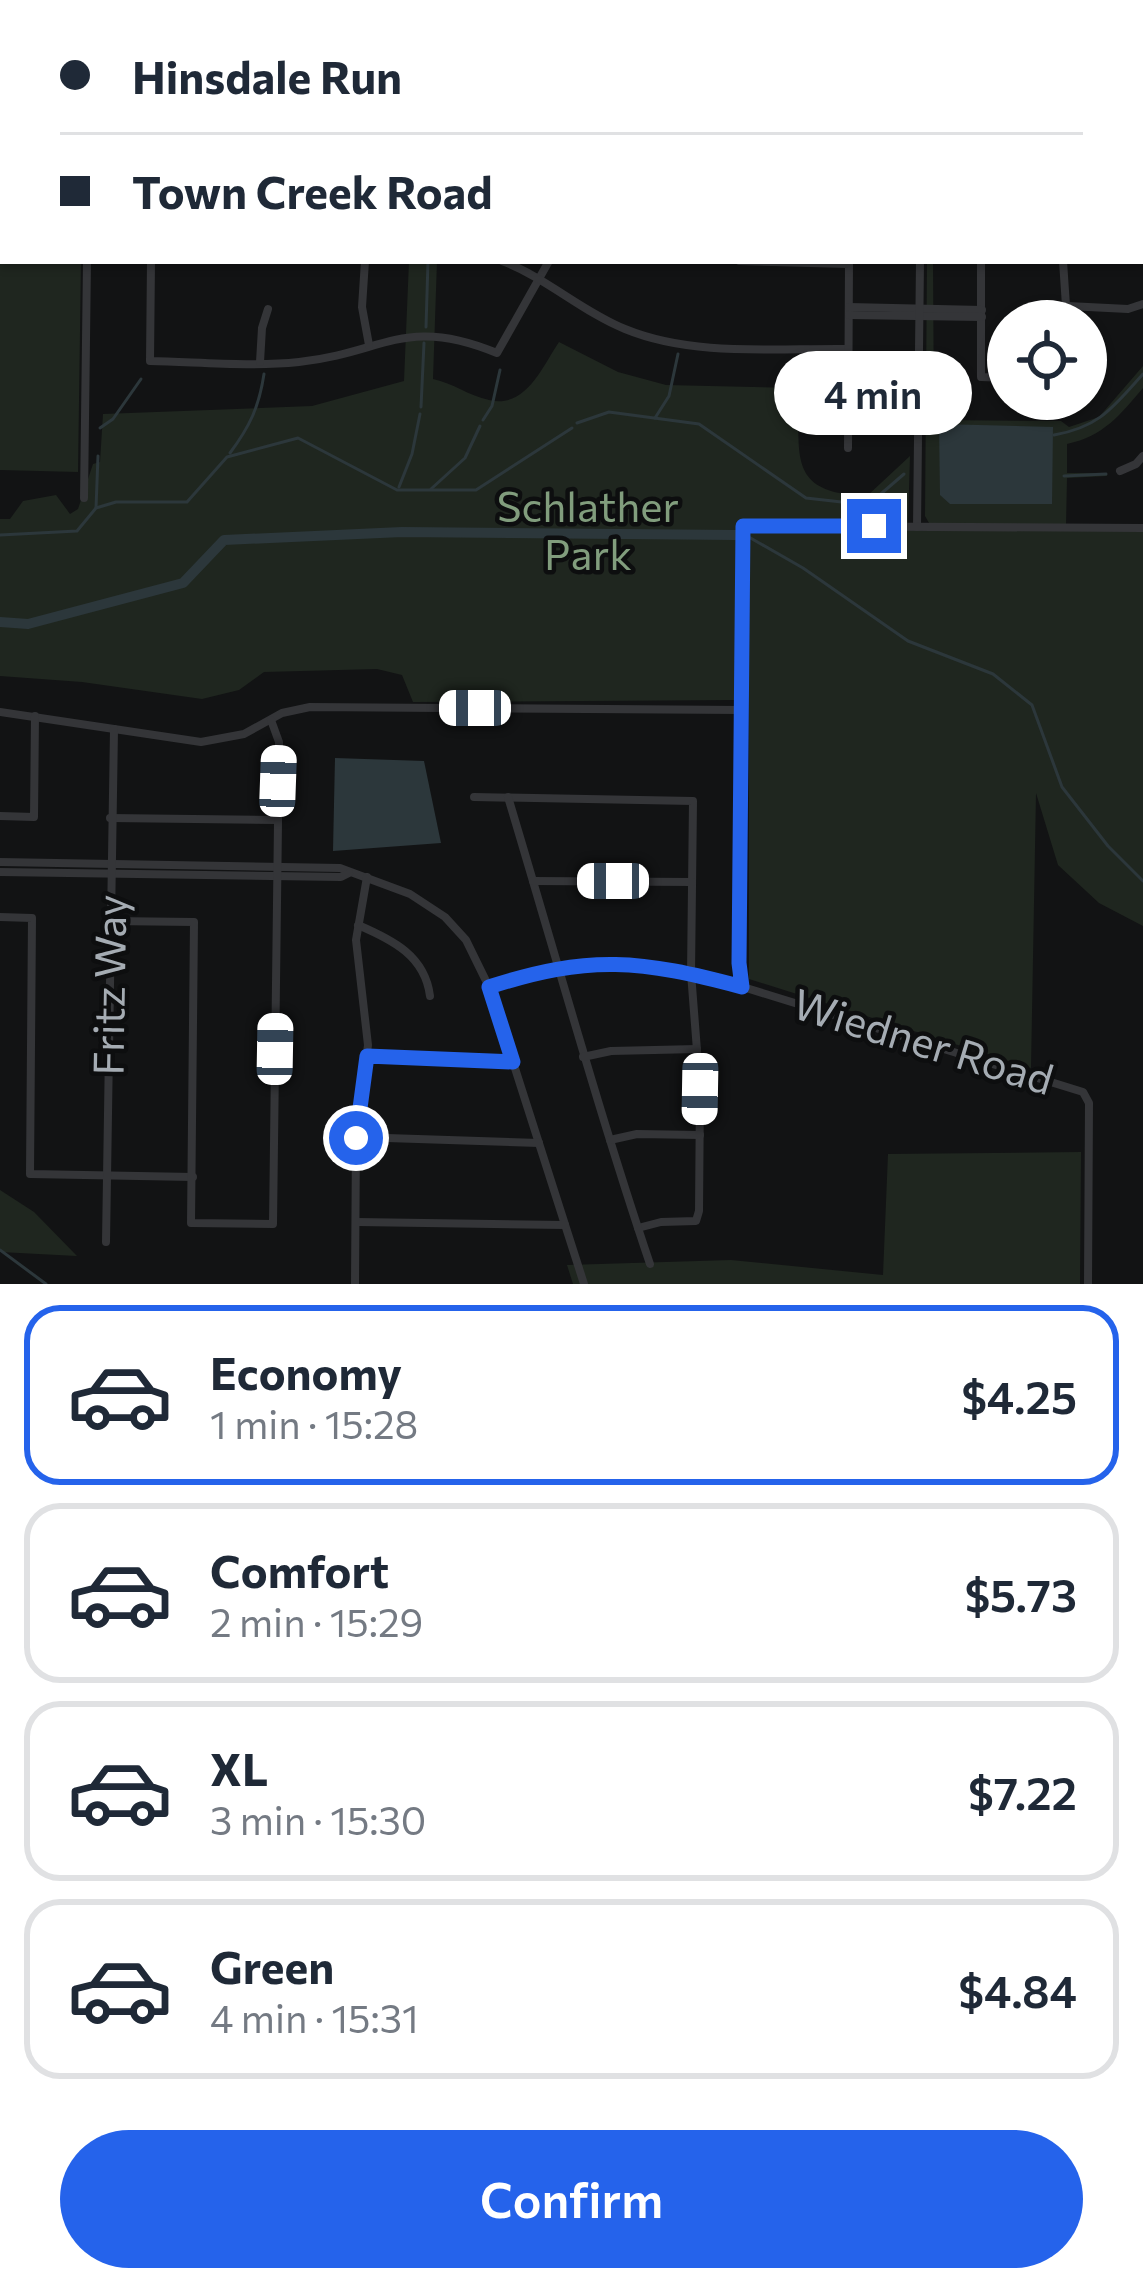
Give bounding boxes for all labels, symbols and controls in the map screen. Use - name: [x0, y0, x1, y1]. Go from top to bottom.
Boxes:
- text: Hinsdale Run: [132, 48, 402, 103]
- text: Town Creek Road: [132, 163, 493, 218]
- map controls: [987, 300, 1107, 420]
- button: locate: [987, 300, 1107, 420]
- callout: 4 min: [775, 352, 973, 436]
- text: 4 min: [824, 369, 922, 417]
- park label: Schlather Park: [497, 479, 679, 579]
- route end: [847, 499, 901, 553]
- car: [439, 690, 511, 726]
- car: [259, 744, 297, 818]
- car: [577, 863, 649, 899]
- street label: Fritz Way: [80, 894, 136, 1076]
- street label: Wiedner Road: [787, 976, 1060, 1104]
- car: [256, 1013, 294, 1085]
- car: [681, 1053, 719, 1125]
- route start: [329, 1111, 383, 1165]
- icon: car: [66, 1341, 174, 1449]
- text: Economy: [210, 1344, 402, 1399]
- text: $4.25: [961, 1368, 1077, 1423]
- text: 1 min · 15:28: [210, 1399, 418, 1447]
- icon: car: [66, 1539, 174, 1647]
- text: Comfort: [210, 1542, 389, 1597]
- text: $5.73: [964, 1566, 1077, 1621]
- text: 2 min · 15:29: [210, 1597, 423, 1645]
- icon: car: [66, 1737, 174, 1845]
- text: XL: [210, 1740, 268, 1795]
- text: $7.22: [968, 1764, 1077, 1819]
- text: 3 min · 15:30: [210, 1795, 426, 1843]
- icon: car: [66, 1935, 174, 2043]
- text: Green: [210, 1938, 334, 1993]
- text: $4.84: [958, 1962, 1077, 2017]
- text: 4 min · 15:31: [210, 1993, 419, 2041]
- button: Confirm: [60, 2130, 1083, 2268]

